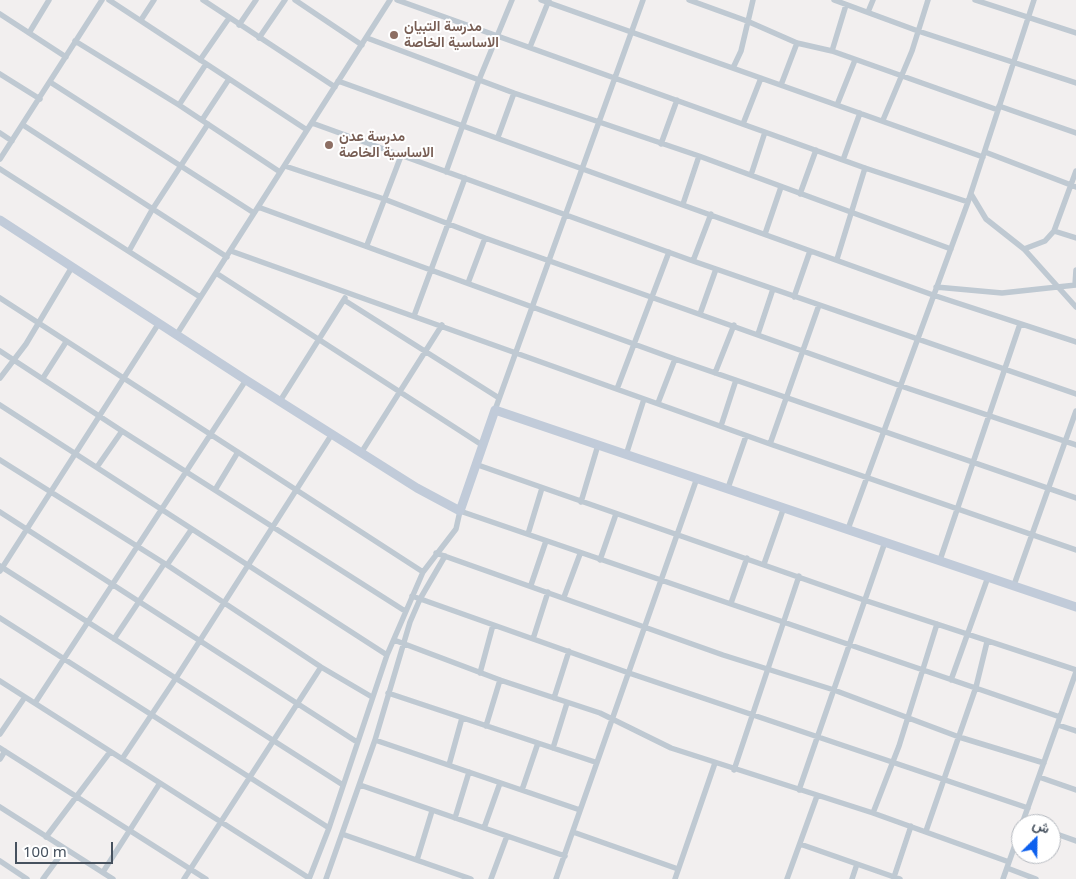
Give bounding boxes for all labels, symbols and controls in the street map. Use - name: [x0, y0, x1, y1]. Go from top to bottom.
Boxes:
- place label: مدرسة التبيان الاساسية الخاصة: [404, 19, 499, 52]
- marker: مدرسة التبيان الاساسية الخاصة: [388, 29, 400, 41]
- place label: مدرسة عدن الاساسية الخاصة: [339, 129, 434, 162]
- marker: مدرسة عدن الاساسية الخاصة: [323, 139, 335, 151]
- north arrow: [1011, 814, 1061, 864]
- text: ش: [1030, 814, 1053, 838]
- scale bar: [18, 832, 115, 864]
- text: 100 m: [23, 841, 67, 861]

